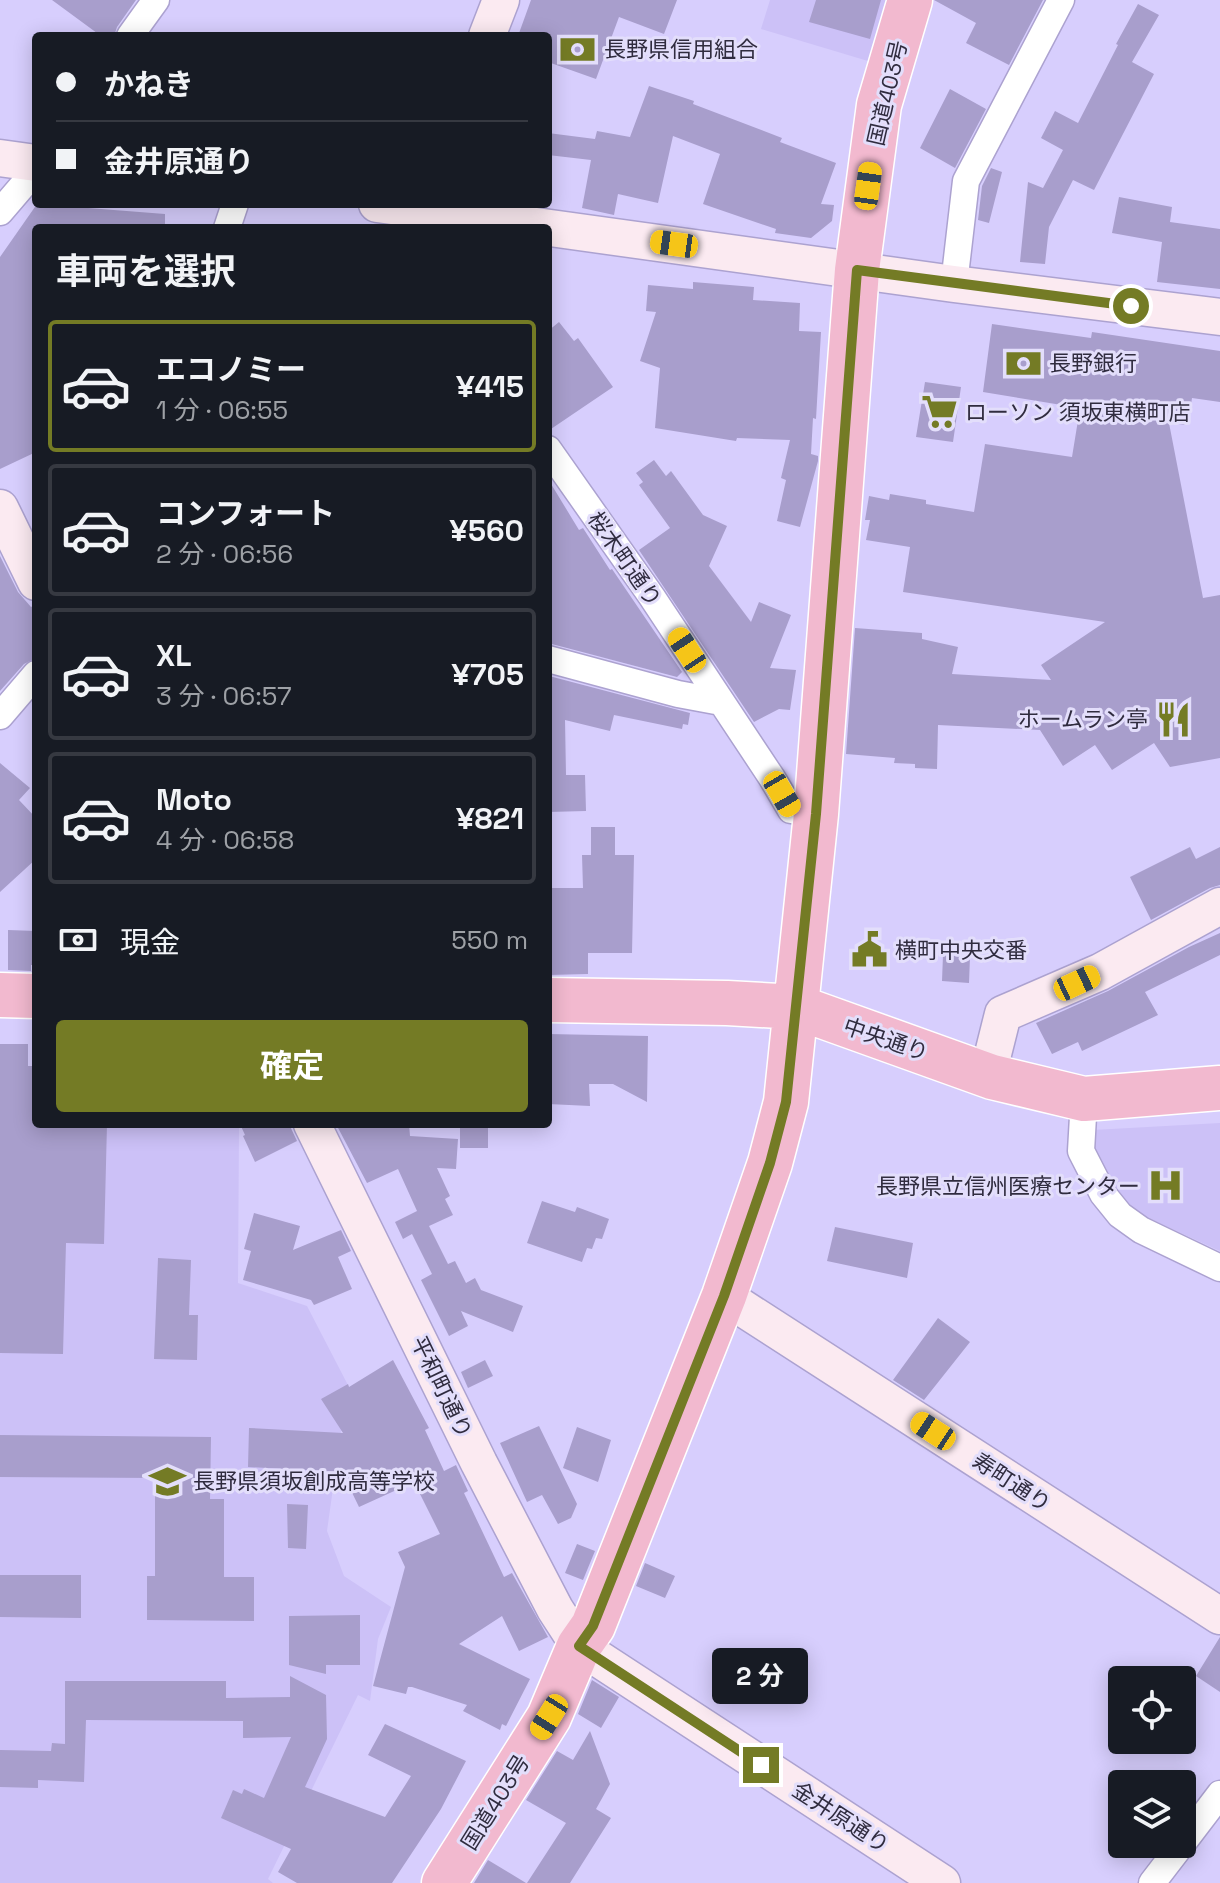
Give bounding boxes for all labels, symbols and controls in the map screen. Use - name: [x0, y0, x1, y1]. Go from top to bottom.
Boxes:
- bank icon: 長野県信用組合: [559, 30, 597, 68]
- place label: 長野県信用組合: [604, 35, 758, 63]
- street label: 国道403号: [861, 38, 913, 148]
- text: かねき: [104, 65, 194, 104]
- text: 金井原通り: [104, 142, 254, 181]
- car: [853, 161, 883, 211]
- car: [649, 229, 699, 259]
- text: 車両を選択: [56, 249, 236, 295]
- route start: [1113, 288, 1149, 324]
- bank icon: 長野銀行: [1004, 344, 1042, 382]
- place label: 長野銀行: [1049, 349, 1137, 377]
- icon: car: [60, 350, 132, 422]
- text: エコノミー: [156, 350, 306, 389]
- text: ¥415: [456, 367, 524, 406]
- text: 1 分 · 06:55: [156, 393, 288, 427]
- supermarket icon: ローソン 須坂東横町店: [920, 393, 958, 431]
- place label: ローソン 須坂東横町店: [965, 398, 1191, 426]
- icon: car: [60, 494, 132, 566]
- text: コンフォート: [156, 494, 335, 533]
- street label: 桜木町通り: [582, 506, 668, 612]
- text: ¥560: [449, 511, 524, 550]
- text: 2 分 · 06:56: [156, 537, 293, 571]
- car: [664, 623, 710, 677]
- text: XL: [156, 636, 192, 675]
- icon: car: [60, 638, 132, 710]
- text: ¥705: [451, 655, 524, 694]
- text: 3 分 · 06:57: [156, 679, 292, 713]
- restaurant icon: ホームラン亭: [1155, 700, 1193, 738]
- place label: ホームラン亭: [1018, 705, 1148, 733]
- car: [760, 767, 804, 821]
- text: Moto: [156, 780, 232, 819]
- icon: car: [60, 782, 132, 854]
- text: ¥821: [456, 799, 524, 838]
- text: 4 分 · 06:58: [156, 823, 294, 857]
- icon: cash: [56, 918, 100, 962]
- text: 現金: [120, 923, 180, 962]
- text: 550 m: [451, 923, 528, 957]
- public building icon: 横町中央交番: [850, 931, 888, 969]
- place label: 横町中央交番: [895, 936, 1027, 964]
- car: [1050, 962, 1104, 1004]
- street label: 中央通り: [840, 1011, 932, 1067]
- button: 確定: [56, 1020, 528, 1112]
- hospital icon: 長野県立信州医療センター: [1147, 1167, 1185, 1205]
- place label: 長野県立信州医療センター: [876, 1172, 1140, 1200]
- street label: 平和町通り: [405, 1331, 479, 1443]
- car: [906, 1408, 960, 1454]
- street label: 寿町通り: [967, 1446, 1057, 1518]
- school or university icon: 長野県須坂創成高等学校: [148, 1462, 186, 1500]
- place label: 長野県須坂創成高等学校: [193, 1467, 435, 1495]
- callout: 2 分: [713, 1649, 809, 1705]
- text: 2 分: [736, 1659, 784, 1693]
- map controls: [1108, 1666, 1196, 1858]
- button: locate: [1108, 1666, 1196, 1754]
- car: [526, 1690, 572, 1744]
- route end: [743, 1747, 779, 1783]
- street label: 国道403号: [455, 1749, 535, 1855]
- button: layers: [1108, 1770, 1196, 1858]
- street label: 金井原通り: [787, 1775, 895, 1859]

